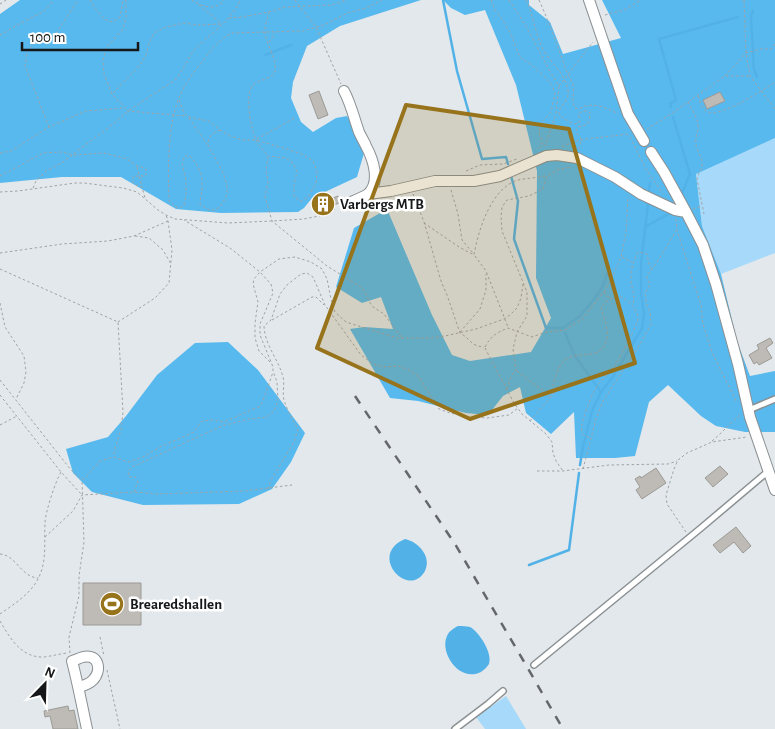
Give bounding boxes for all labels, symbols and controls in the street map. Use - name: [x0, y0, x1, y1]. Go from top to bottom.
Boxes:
- scale bar: [22, 20, 139, 52]
- text: 100 m: [30, 30, 65, 45]
- building icon: Varbergs MTB: [310, 191, 336, 217]
- place label: Varbergs MTB: [340, 197, 424, 212]
- sports icon: Brearedshallen: [99, 591, 125, 617]
- place label: Brearedshallen: [130, 597, 222, 612]
- north arrow: [20, 659, 70, 709]
- text: N: [42, 665, 57, 681]

